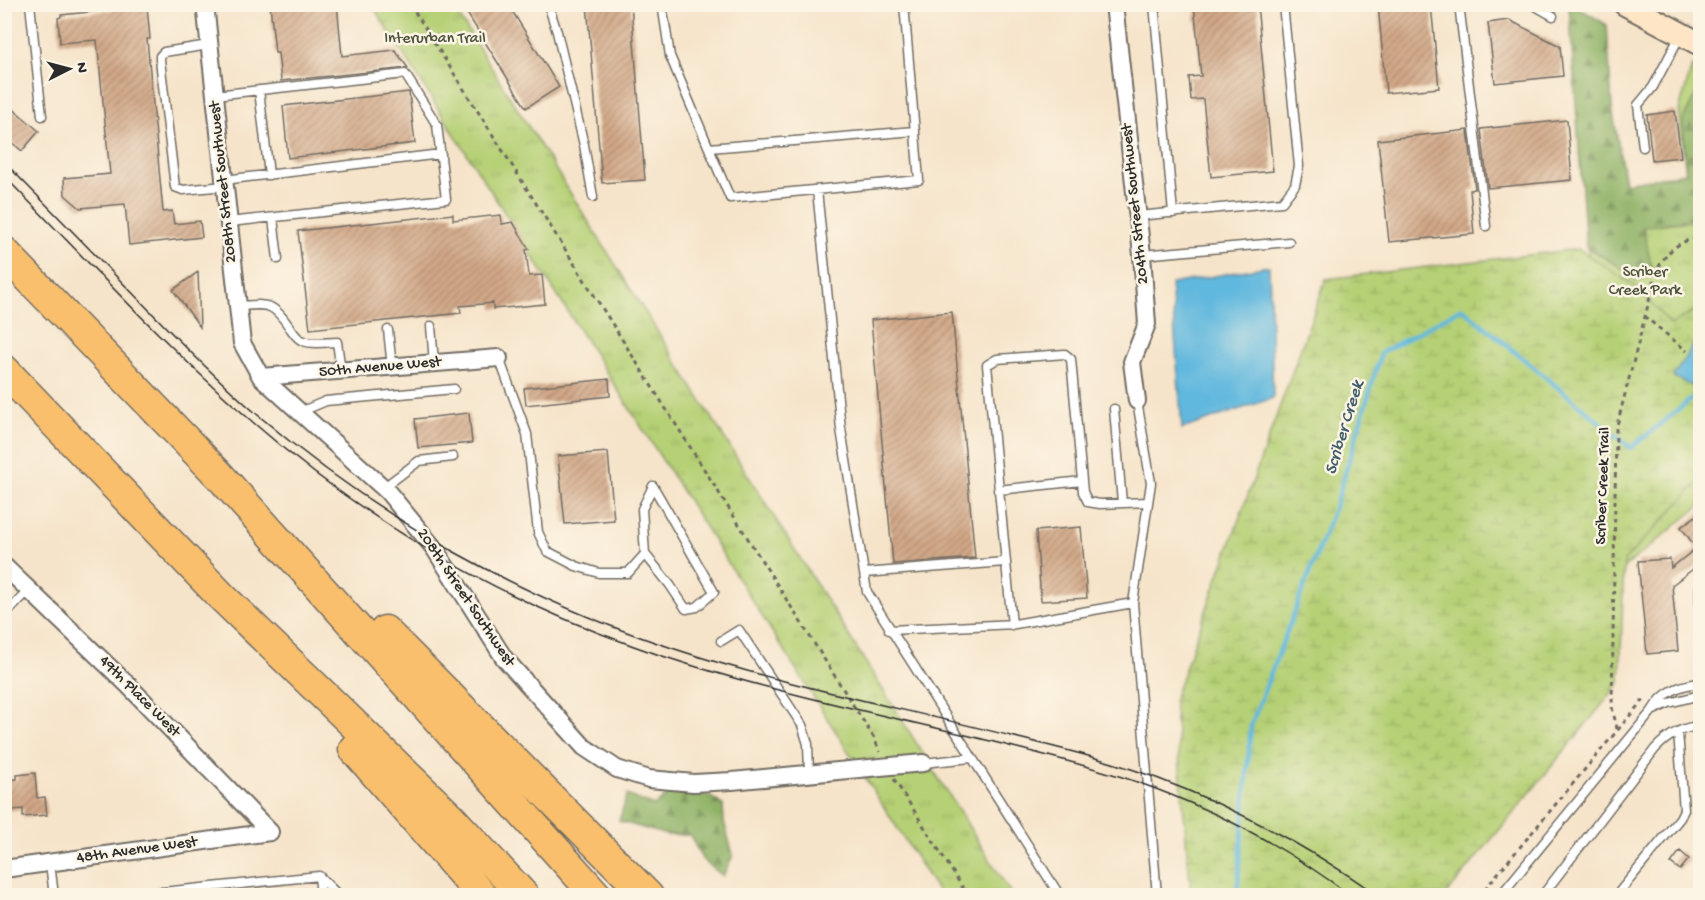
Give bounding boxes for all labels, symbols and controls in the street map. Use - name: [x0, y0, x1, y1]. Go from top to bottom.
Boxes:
- park label: Interurban Trail: [384, 30, 486, 49]
- north arrow: [39, 39, 99, 99]
- text: N: [70, 62, 90, 75]
- street label: 208th Street Southwest: [206, 99, 242, 264]
- street label: 204th Street Southwest: [1118, 121, 1154, 285]
- park label: Scriber Creek Park: [1609, 264, 1683, 301]
- street label: 50th Avenue West: [318, 353, 443, 383]
- water label: Scriber Creek: [1321, 377, 1370, 477]
- street label: Scriber Creek Trail: [1592, 427, 1616, 545]
- street label: 208th Street Southwest: [412, 525, 519, 672]
- street label: 49th Place West: [94, 652, 185, 743]
- street label: 48th Avenue West: [76, 833, 200, 869]

